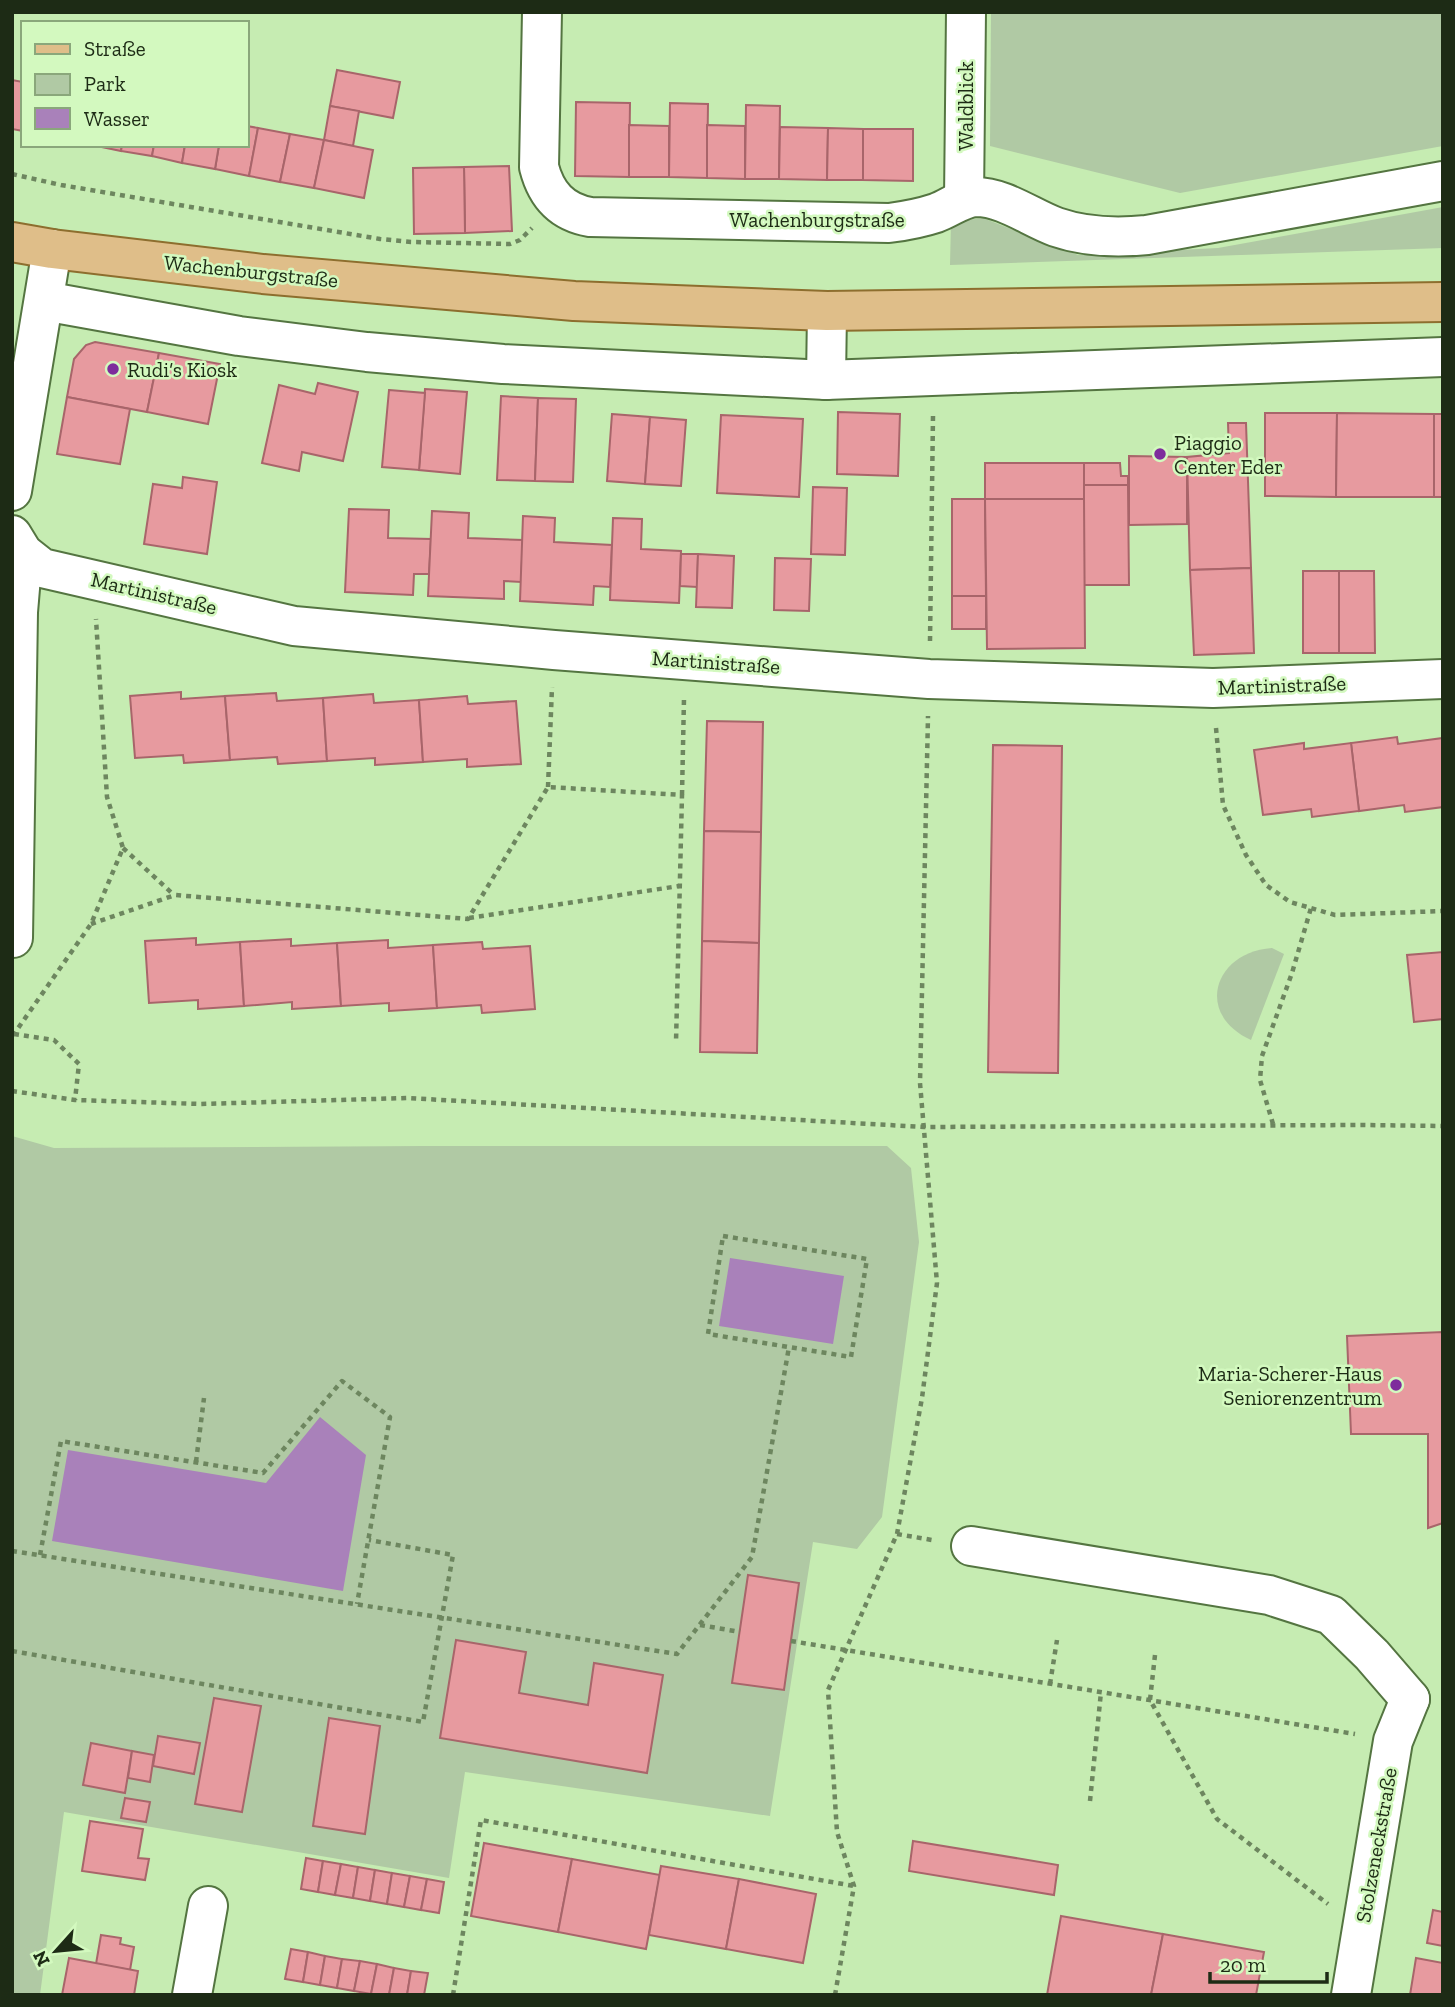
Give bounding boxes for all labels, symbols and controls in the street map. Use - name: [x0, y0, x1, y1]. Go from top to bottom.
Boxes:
- legend: [21, 21, 248, 147]
- text: Straße: [84, 36, 146, 61]
- street label: Waldblick: [953, 61, 978, 151]
- text: Park: [84, 71, 126, 96]
- text: Wasser: [84, 106, 150, 131]
- street label: Wachenburgstraße: [729, 207, 905, 232]
- street label: Wachenburgstraße: [163, 249, 339, 293]
- place label: Rudi‘s Kiosk: [127, 357, 237, 382]
- marker: Rudi‘s Kiosk: [105, 361, 121, 377]
- place label: Piaggio Center Eder: [1174, 430, 1283, 479]
- marker: Piaggio Center Eder: [1152, 446, 1168, 462]
- street label: Martinistraße: [89, 566, 219, 620]
- street label: Martinistraße: [651, 645, 781, 679]
- street label: Martinistraße: [1217, 670, 1347, 700]
- place label: Maria-Scherer-Haus Seniorenzentrum: [1198, 1361, 1382, 1410]
- marker: Maria-Scherer-Haus Seniorenzentrum: [1388, 1377, 1404, 1393]
- street label: Stolzeneckstraße: [1350, 1765, 1402, 1924]
- north arrow: [21, 1916, 91, 1986]
- scale bar: [1210, 1940, 1327, 1984]
- text: N: [28, 1947, 55, 1970]
- text: 20 m: [1220, 1952, 1266, 1977]

